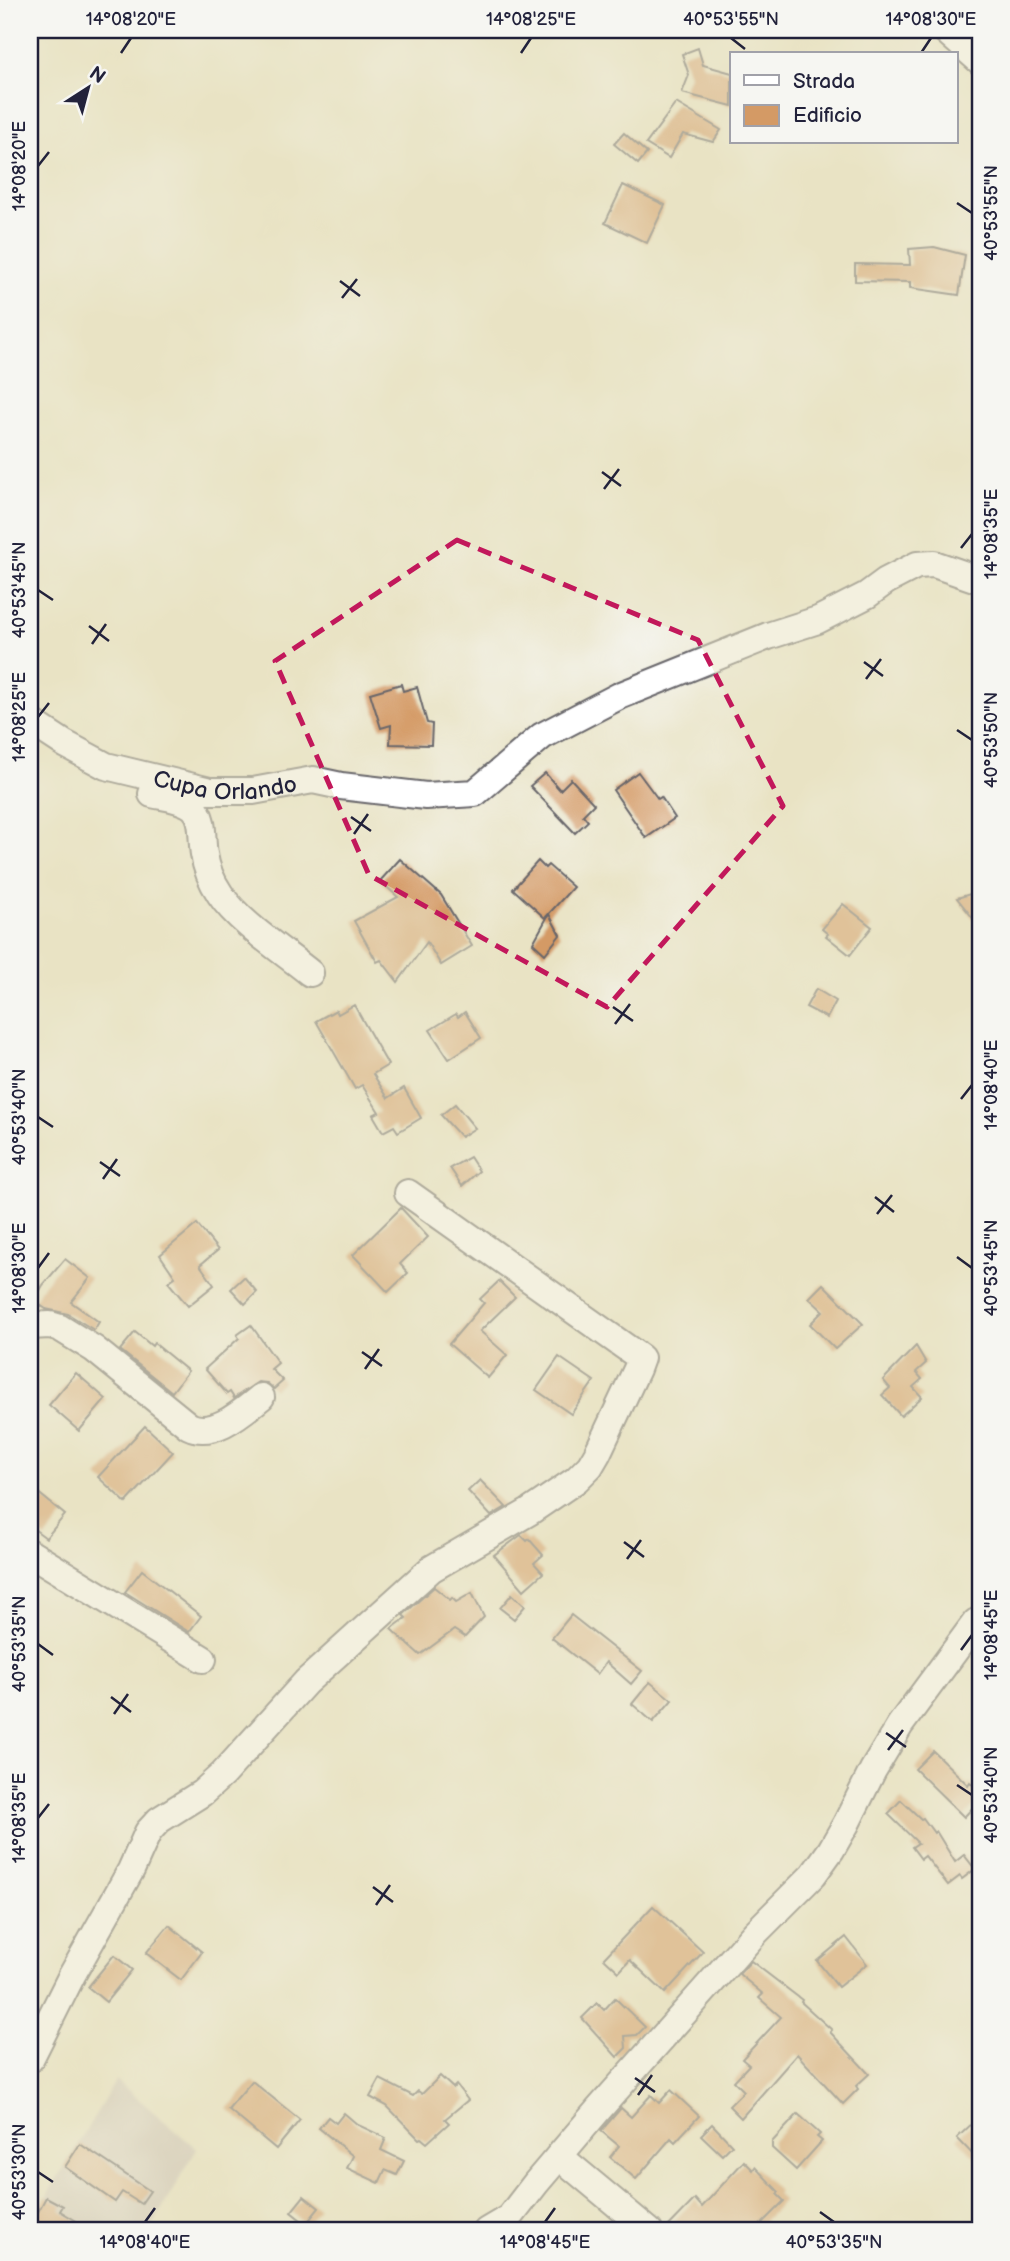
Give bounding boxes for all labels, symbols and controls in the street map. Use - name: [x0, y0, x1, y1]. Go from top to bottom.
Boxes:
- text: 14°08'20"E: [86, 9, 176, 30]
- text: 14°08'25"E: [486, 9, 576, 30]
- text: 40°53'55"N: [683, 9, 779, 30]
- text: 14°08'30"E: [886, 9, 977, 30]
- north arrow: [52, 52, 122, 122]
- legend: [730, 52, 958, 144]
- text: N: [85, 62, 110, 89]
- text: Strada: [793, 69, 855, 94]
- text: Edificio: [793, 103, 862, 128]
- text: 14°08'20"E: [9, 121, 30, 211]
- text: 40°53'55"N: [981, 165, 1002, 261]
- text: 14°08'35"E: [981, 489, 1002, 579]
- text: 40°53'45"N: [9, 542, 30, 638]
- text: 14°08'25"E: [9, 672, 30, 762]
- text: 40°53'50"N: [981, 692, 1002, 788]
- street label: Cupa Orlando: [150, 765, 299, 806]
- text: 14°08'40"E: [981, 1039, 1002, 1130]
- text: 40°53'40"N: [9, 1068, 30, 1166]
- text: 40°53'45"N: [981, 1220, 1002, 1316]
- text: 14°08'30"E: [9, 1222, 30, 1313]
- text: 14°08'45"E: [981, 1590, 1002, 1680]
- text: 40°53'35"N: [9, 1596, 30, 1692]
- text: 40°53'40"N: [981, 1746, 1002, 1844]
- text: 14°08'35"E: [9, 1773, 30, 1863]
- text: 40°53'30"N: [9, 2123, 30, 2221]
- text: 14°08'40"E: [100, 2232, 191, 2253]
- text: 14°08'45"E: [500, 2232, 590, 2253]
- text: 40°53'35"N: [786, 2232, 882, 2253]

